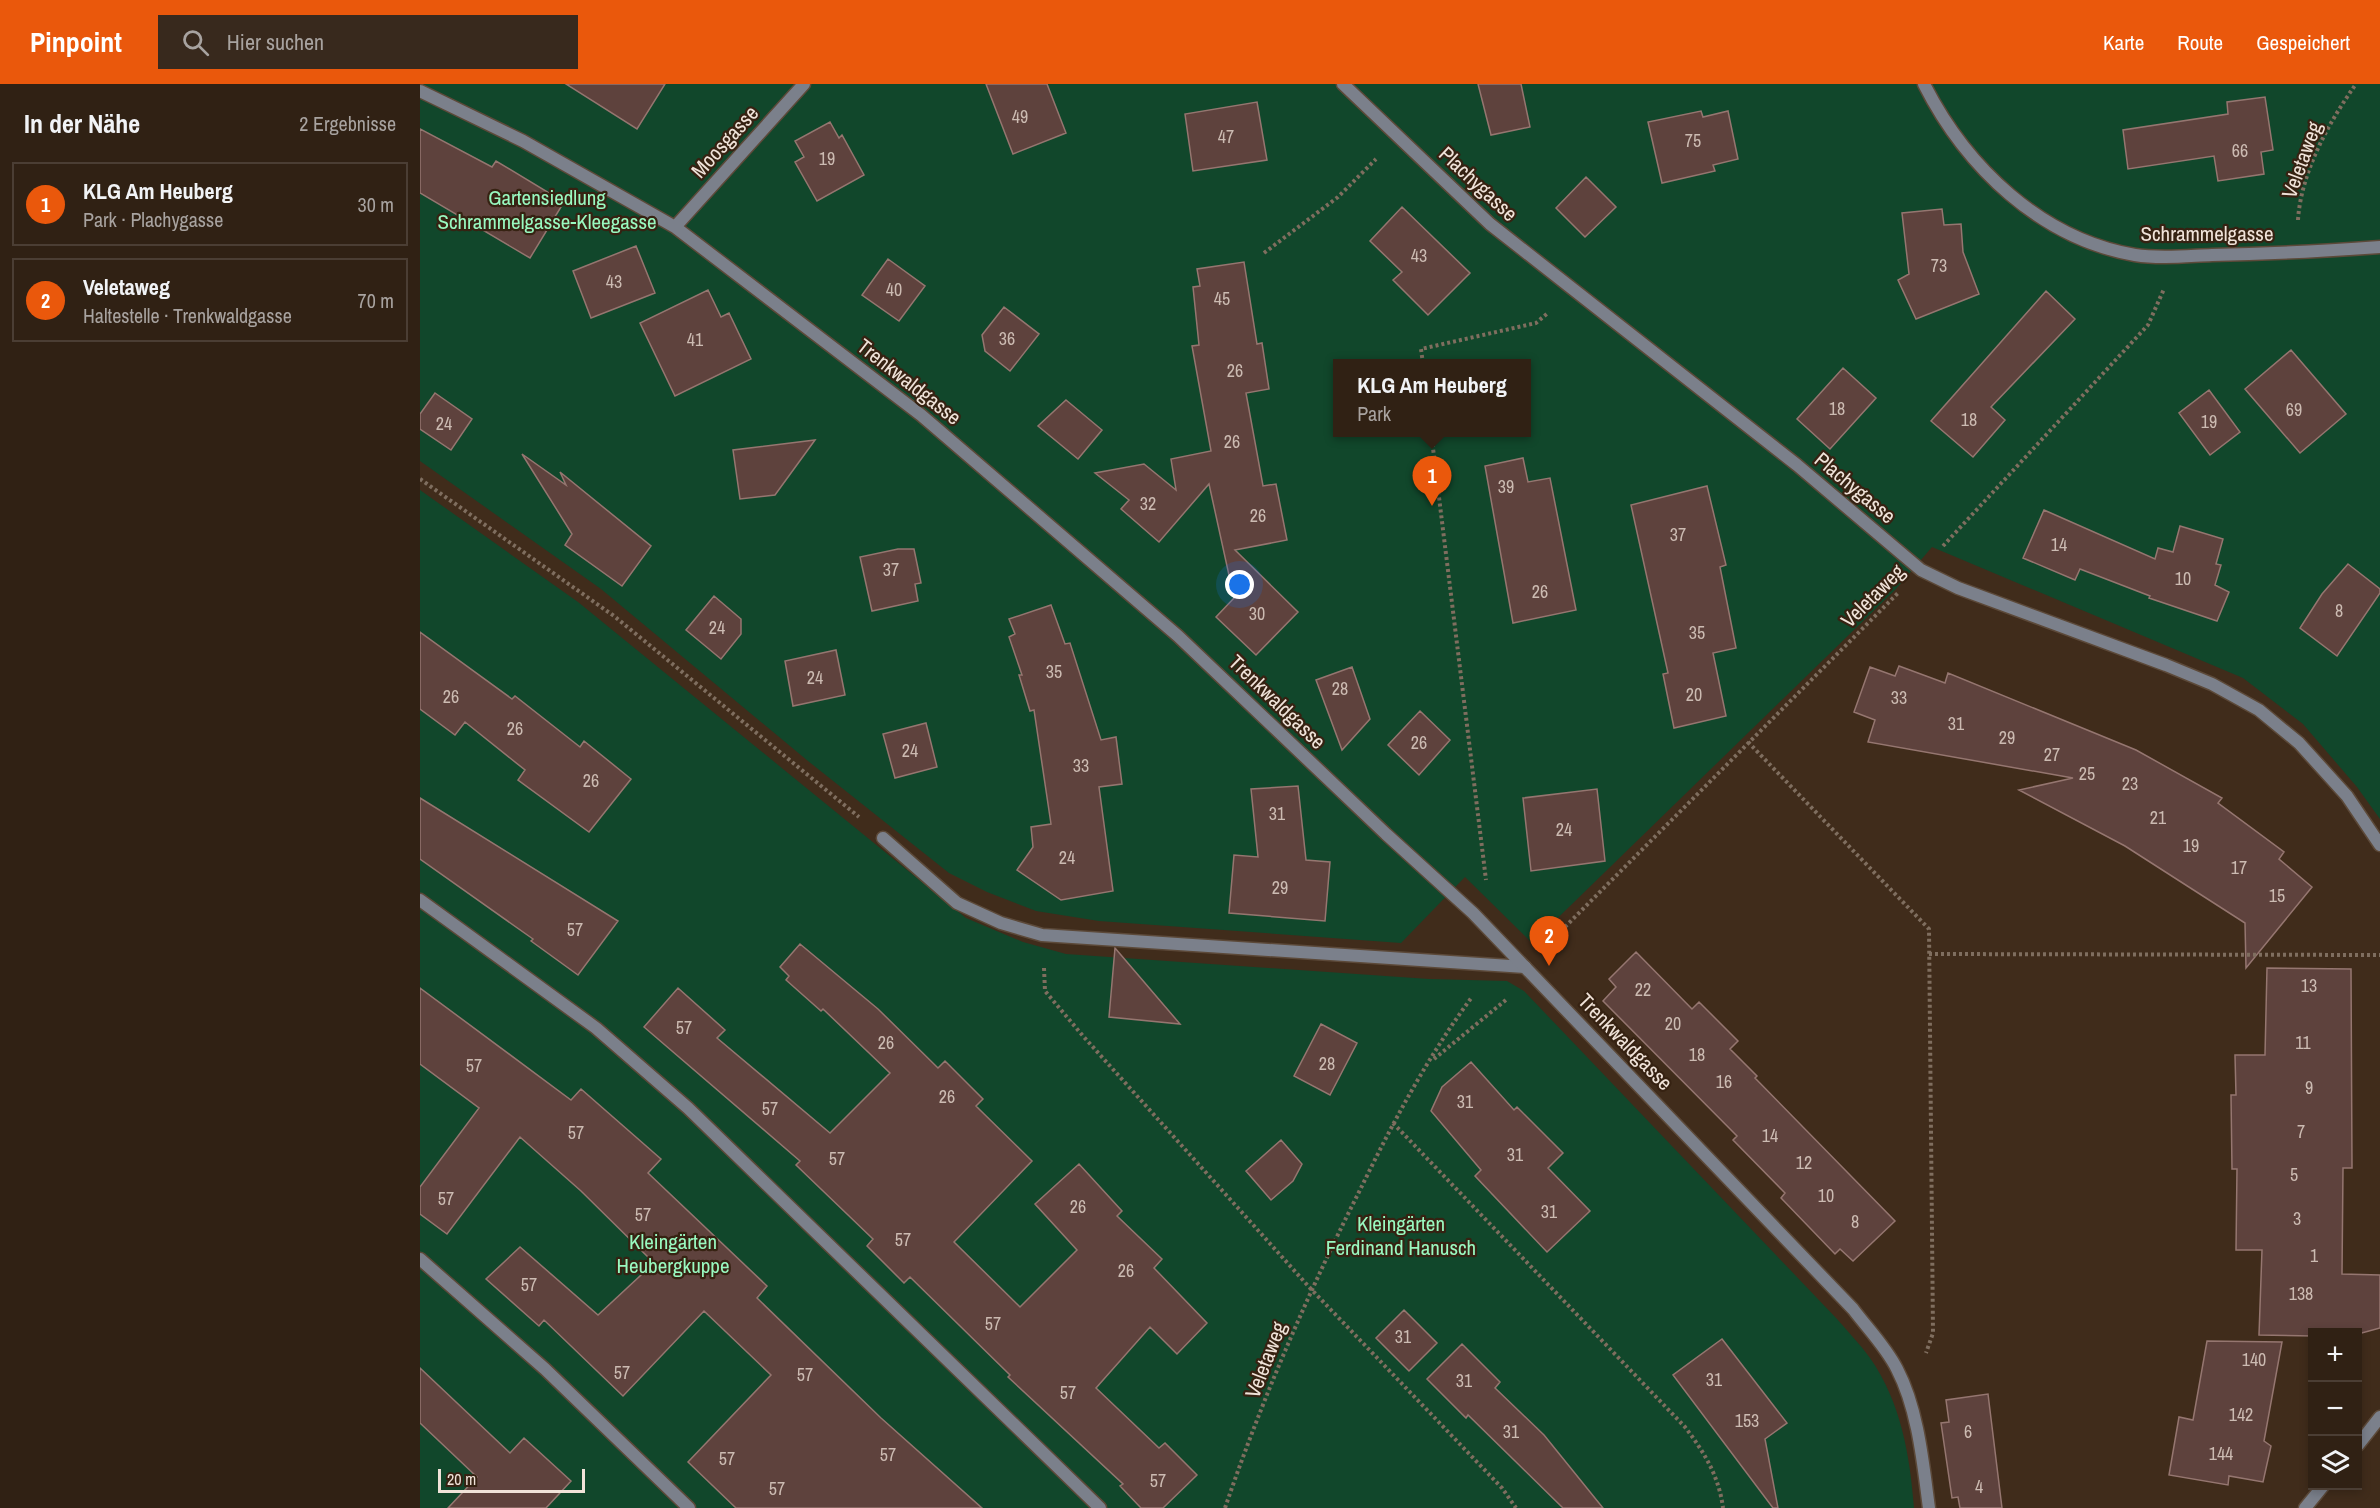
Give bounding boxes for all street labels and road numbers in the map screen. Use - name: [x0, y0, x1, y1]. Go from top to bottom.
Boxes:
- street label: Moosgasse: [684, 99, 765, 184]
- street label: Veletaweg: [2274, 117, 2329, 202]
- street label: Plachygasse: [1433, 140, 1524, 228]
- street label: Schrammelgasse: [2140, 219, 2274, 248]
- street label: Trenkwaldgasse: [851, 332, 967, 431]
- street label: Plachygasse: [1809, 445, 1902, 530]
- street label: Veletaweg: [1834, 557, 1911, 634]
- street label: Trenkwaldgasse: [1222, 648, 1332, 755]
- street label: Trenkwaldgasse: [1572, 987, 1679, 1097]
- street label: Veletaweg: [1238, 1317, 1293, 1402]

